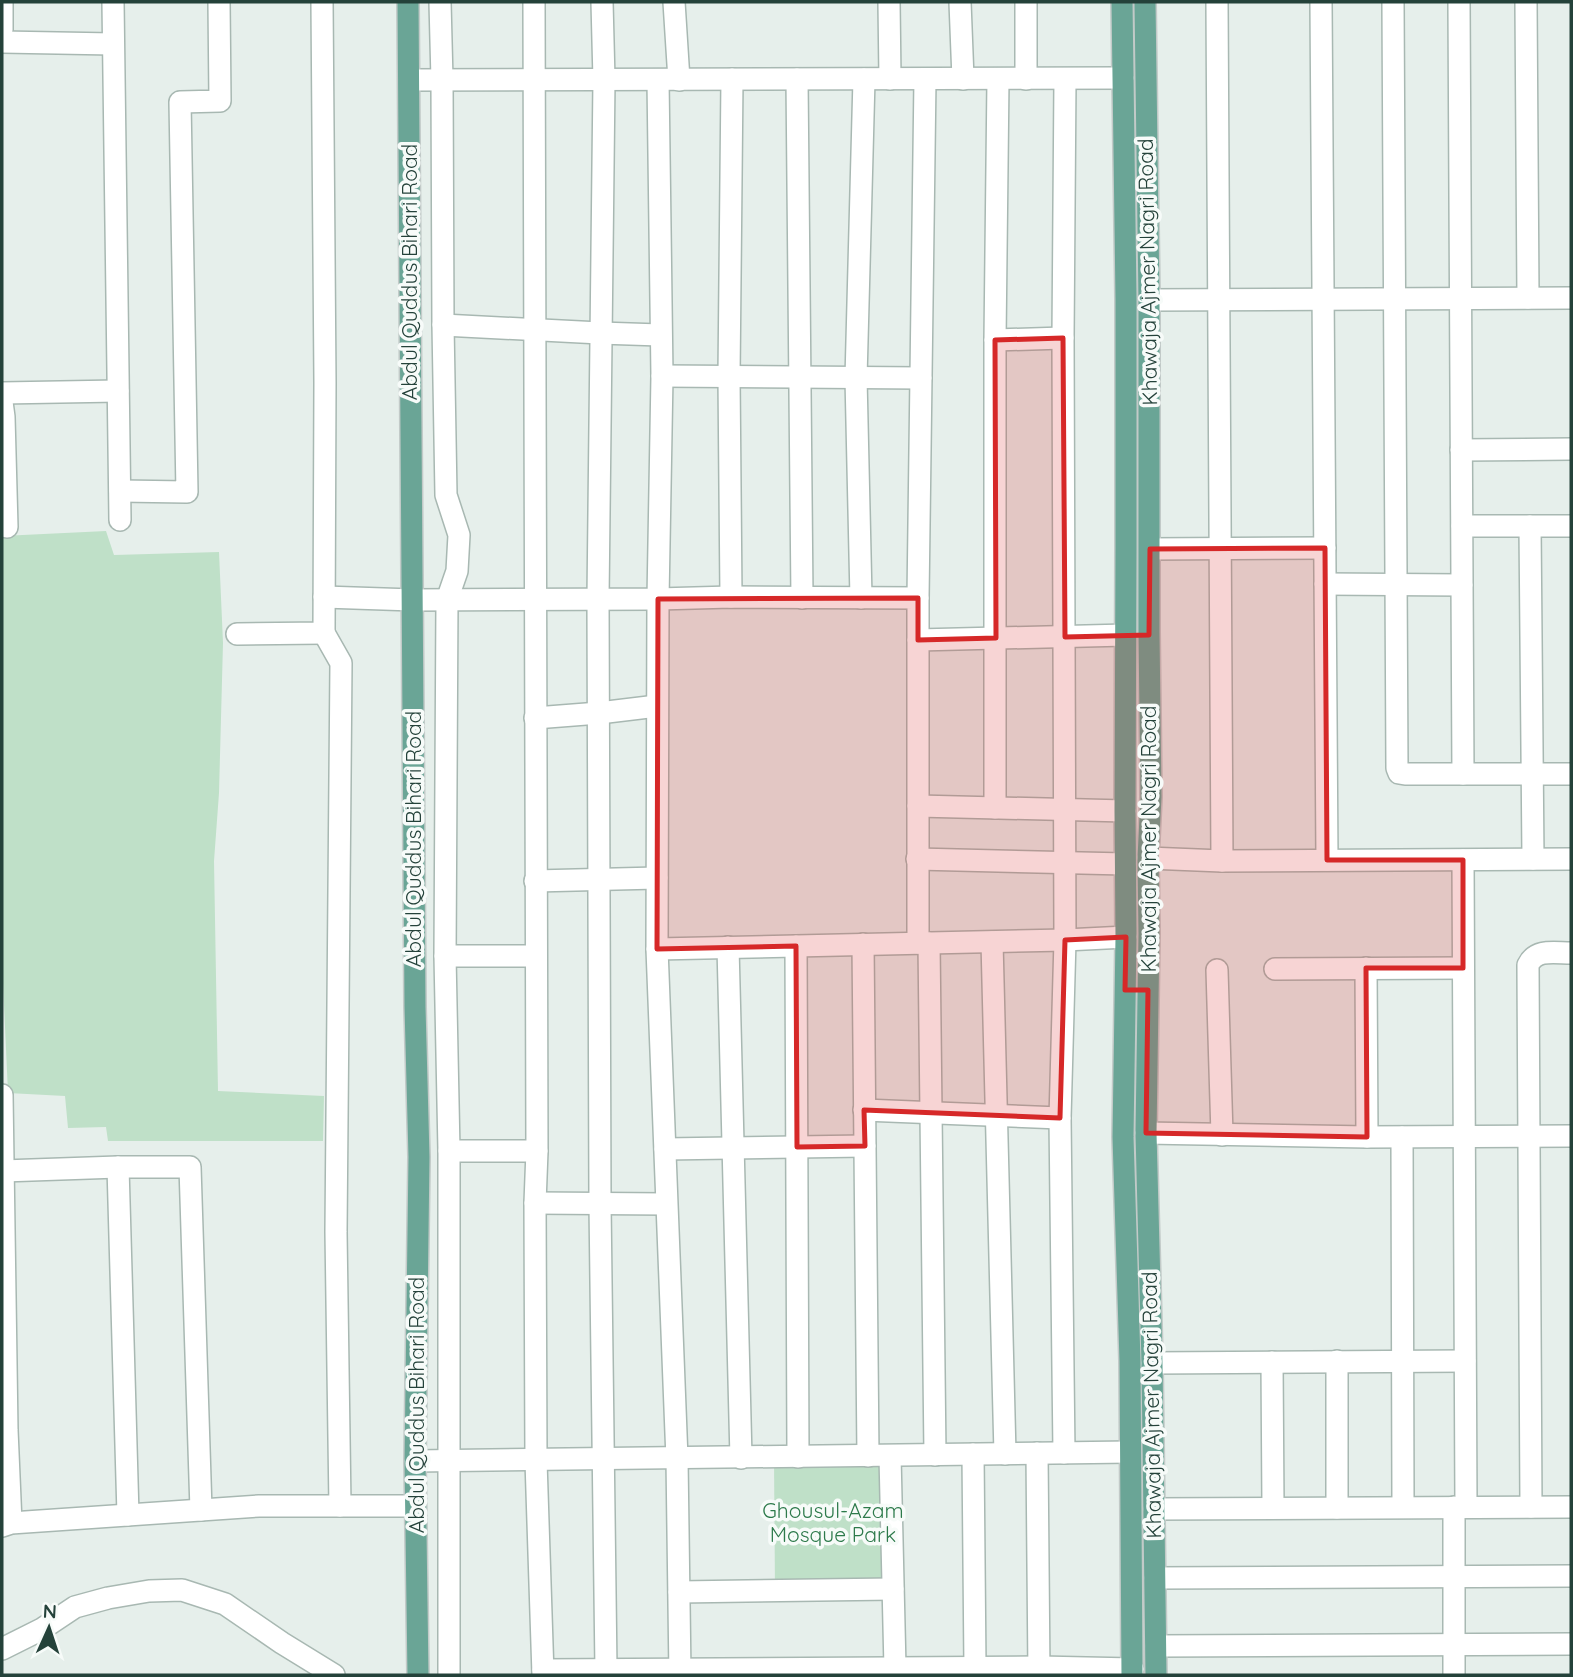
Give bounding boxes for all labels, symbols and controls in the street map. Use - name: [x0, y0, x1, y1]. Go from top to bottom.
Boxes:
- street label: Khawaja Ajmer Nagri Road: [1132, 138, 1162, 406]
- street label: Abdul Quddus Bihari Road: [396, 144, 422, 400]
- street label: Khawaja Ajmer Nagri Road: [1135, 705, 1161, 973]
- street label: Abdul Quddus Bihari Road: [400, 711, 426, 967]
- street label: Khawaja Ajmer Nagri Road: [1136, 1271, 1166, 1539]
- street label: Abdul Quddus Bihari Road: [403, 1277, 429, 1533]
- park label: Ghousul-Azam Mosque Park: [762, 1497, 904, 1547]
- north arrow: [14, 1593, 84, 1663]
- text: N: [42, 1599, 57, 1623]

